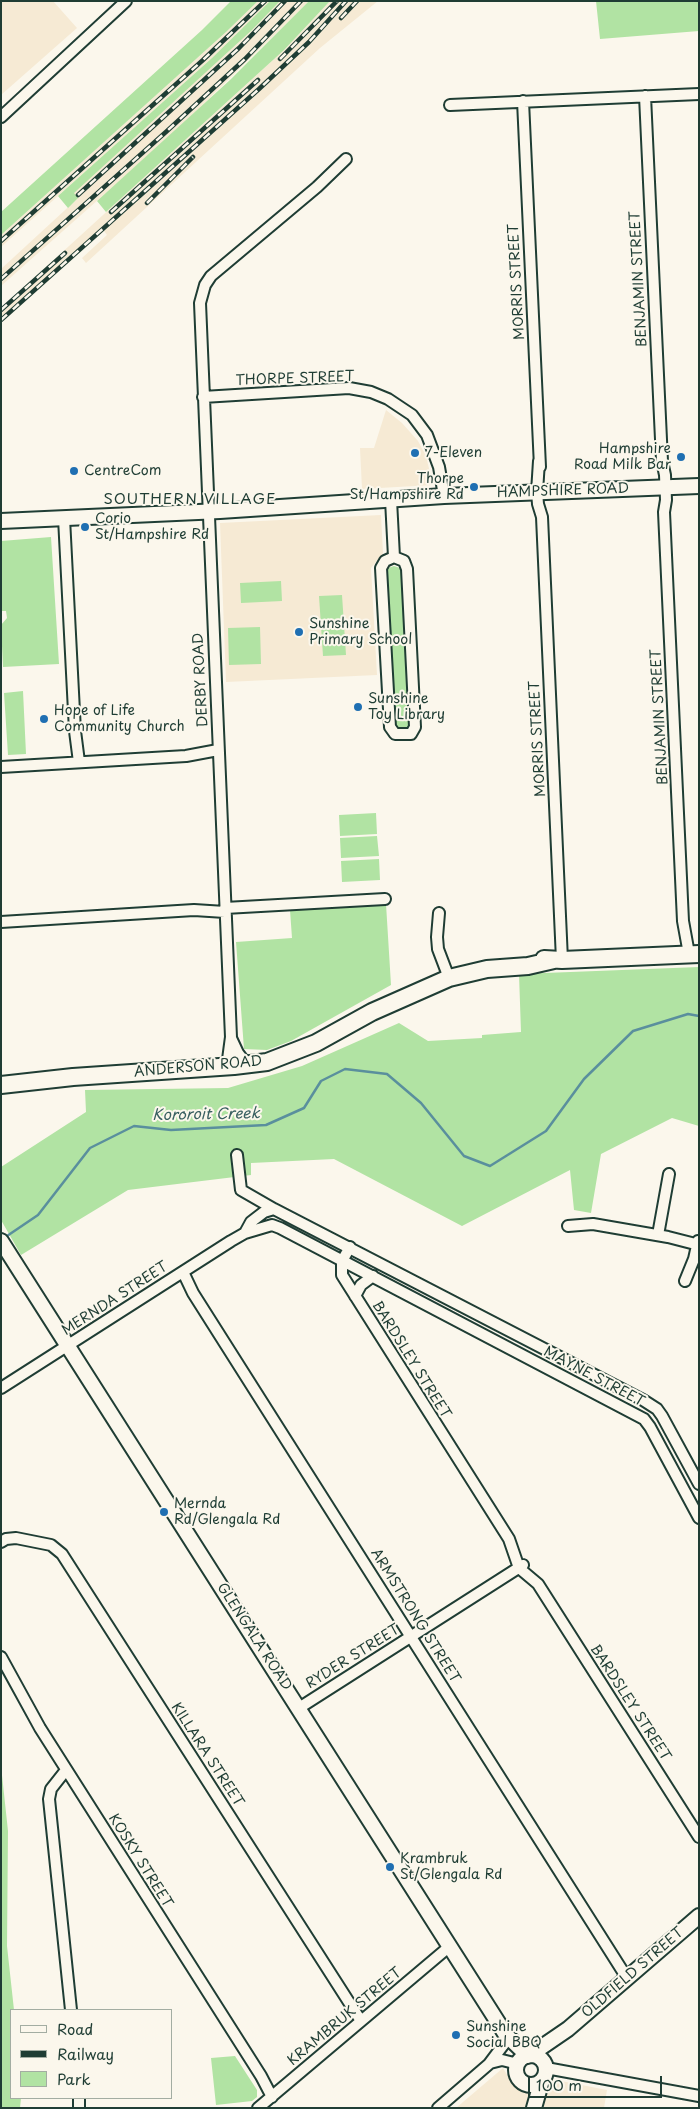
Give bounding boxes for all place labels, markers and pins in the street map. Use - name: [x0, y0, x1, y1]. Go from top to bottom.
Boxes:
- place label: Hampshire Road Milk Bar: [574, 441, 671, 474]
- place label: 7-Eleven: [425, 445, 482, 461]
- marker: 7-Eleven: [409, 447, 421, 459]
- marker: Hampshire Road Milk Bar: [675, 451, 687, 463]
- place label: CentreCom: [84, 463, 161, 479]
- marker: CentreCom: [68, 465, 80, 477]
- place label: Thorpe St/Hampshire Rd: [350, 471, 464, 504]
- marker: Thorpe St/Hampshire Rd: [468, 481, 480, 493]
- place label: Corio St/Hampshire Rd: [95, 511, 209, 544]
- marker: Corio St/Hampshire Rd: [79, 521, 91, 533]
- place label: Sunshine Primary School: [309, 616, 412, 648]
- marker: Sunshine Primary School: [293, 626, 305, 638]
- place label: Sunshine Toy Library: [368, 691, 445, 724]
- marker: Sunshine Toy Library: [352, 701, 364, 713]
- place label: Hope of Life Community Church: [54, 703, 185, 736]
- marker: Hope of Life Community Church: [38, 713, 50, 725]
- place label: Mernda Rd/Glengala Rd: [174, 1496, 280, 1528]
- marker: Mernda Rd/Glengala Rd: [158, 1506, 170, 1518]
- place label: Krambruk St/Glengala Rd: [400, 1851, 502, 1884]
- marker: Krambruk St/Glengala Rd: [384, 1861, 396, 1873]
- place label: Sunshine Social BBQ: [466, 2019, 542, 2052]
- marker: Sunshine Social BBQ: [450, 2029, 462, 2041]

